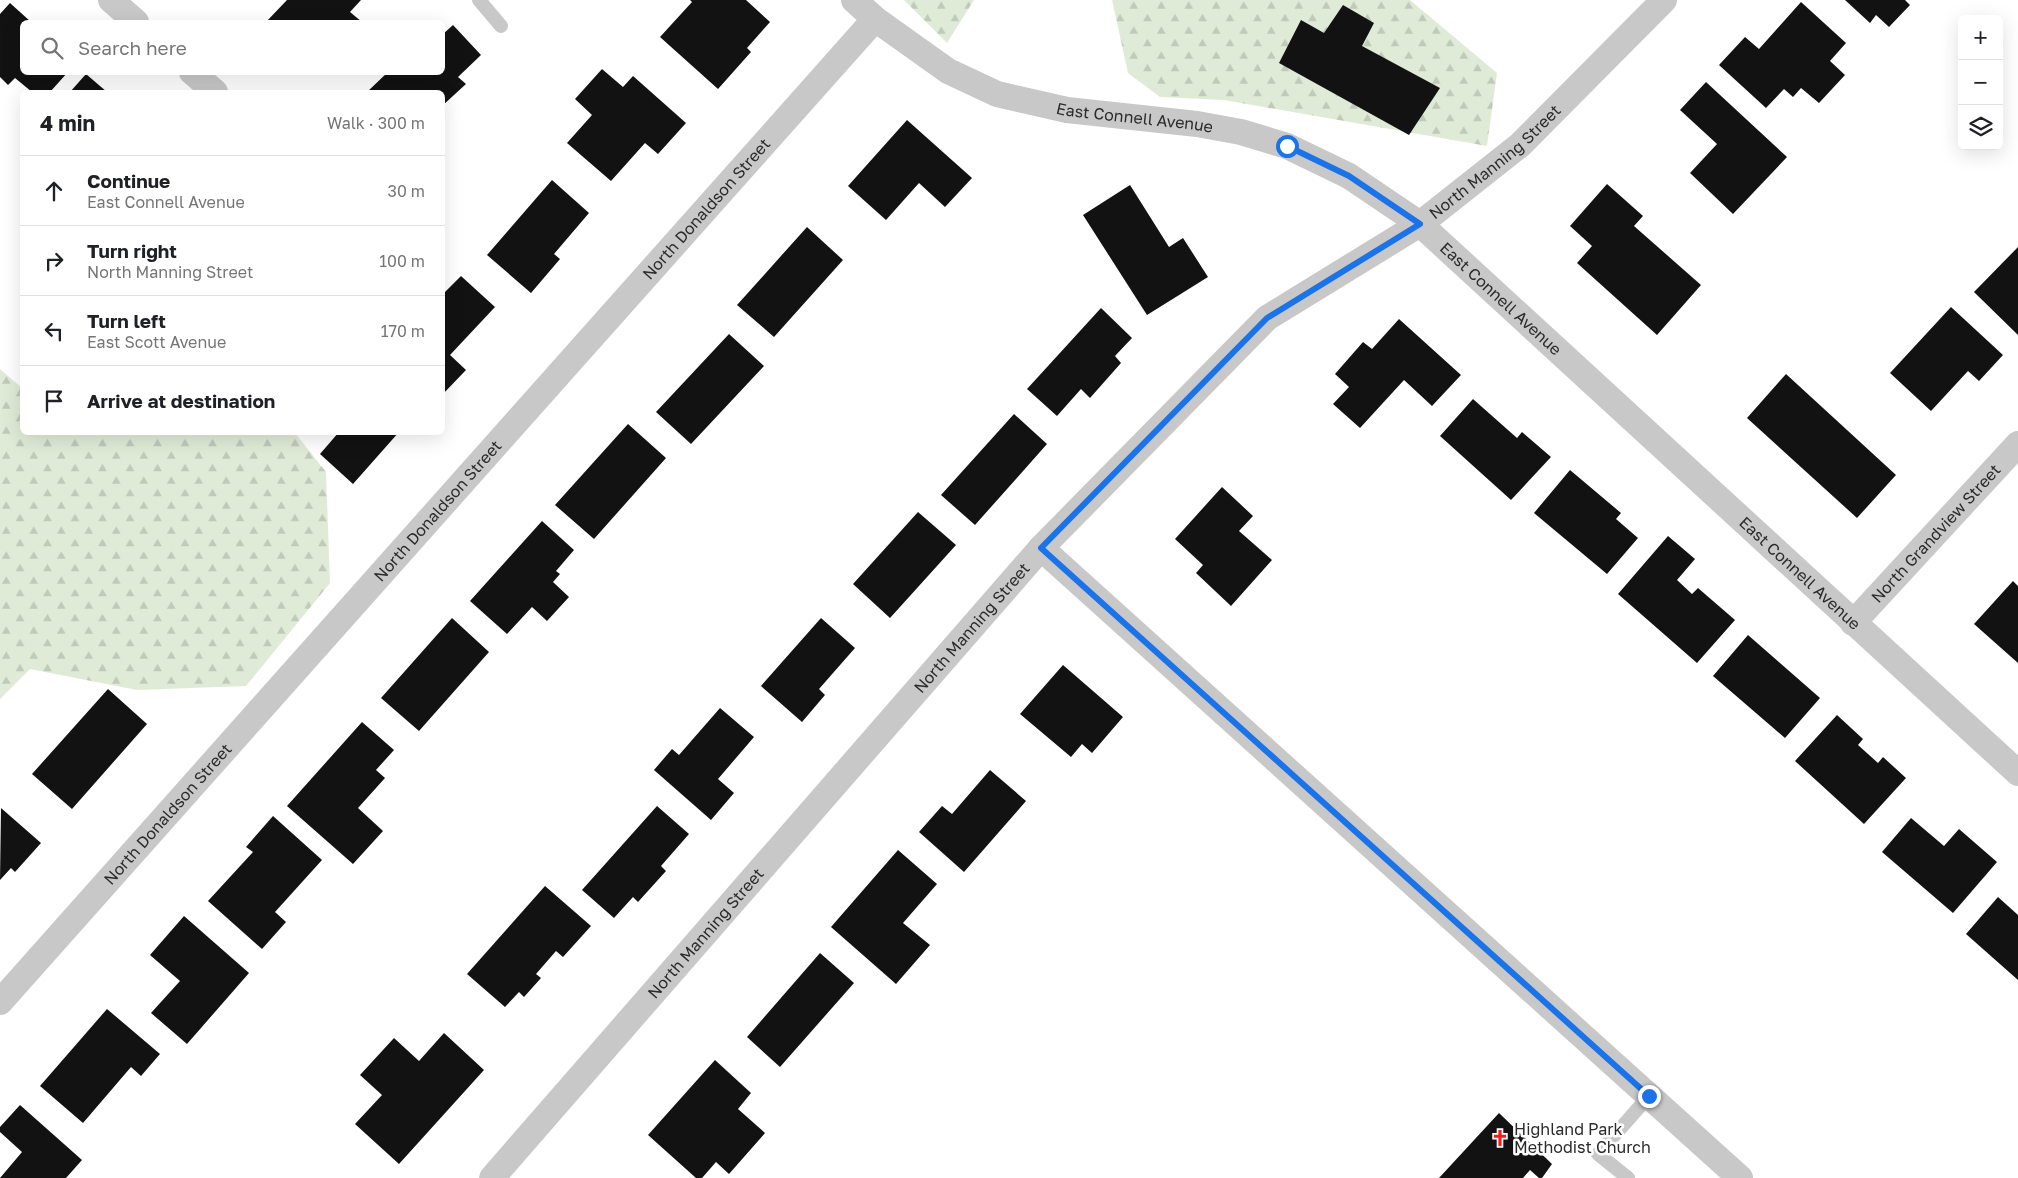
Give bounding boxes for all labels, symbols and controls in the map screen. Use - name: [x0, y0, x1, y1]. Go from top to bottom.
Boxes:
- map controls: [1958, 15, 2003, 150]
- button: +: [1958, 15, 2003, 60]
- search box: [20, 20, 445, 75]
- icon: search: [38, 34, 66, 62]
- text: Search here: [78, 36, 187, 59]
- button: −: [1958, 60, 2003, 105]
- street label: East Connell Avenue: [1054, 98, 1215, 137]
- street label: North Manning Street: [1425, 100, 1565, 223]
- button: layers: [1958, 105, 2003, 150]
- text: 4 min: [40, 110, 95, 136]
- text: Walk · 300 m: [327, 113, 425, 133]
- street label: North Donaldson Street: [638, 134, 774, 284]
- route start: [1276, 135, 1299, 158]
- text: Continue: [87, 169, 170, 192]
- icon: ahead: [40, 177, 68, 205]
- text: 30 m: [388, 181, 425, 201]
- text: East Connell Avenue: [87, 192, 245, 212]
- street label: East Connell Avenue: [1436, 238, 1566, 359]
- text: Turn right: [87, 239, 177, 262]
- icon: right: [40, 247, 68, 275]
- text: 100 m: [379, 251, 425, 271]
- text: North Manning Street: [87, 262, 253, 282]
- text: Turn left: [87, 309, 166, 332]
- icon: left: [40, 317, 68, 345]
- text: 170 m: [381, 321, 425, 341]
- text: East Scott Avenue: [87, 332, 226, 352]
- icon: arrive: [40, 387, 68, 415]
- text: Arrive at destination: [87, 389, 275, 412]
- street label: North Donaldson Street: [369, 436, 506, 585]
- street label: North Grandview Street: [1867, 460, 2005, 607]
- street label: East Connell Avenue: [1735, 512, 1865, 634]
- street label: North Manning Street: [909, 558, 1034, 697]
- street label: North Donaldson Street: [99, 739, 236, 889]
- street label: North Manning Street: [643, 864, 768, 1002]
- route end: [1638, 1085, 1661, 1108]
- place label: Highland Park Methodist Church: [1514, 1119, 1651, 1157]
- church icon: Highland Park Methodist Church: [1490, 1128, 1510, 1148]

